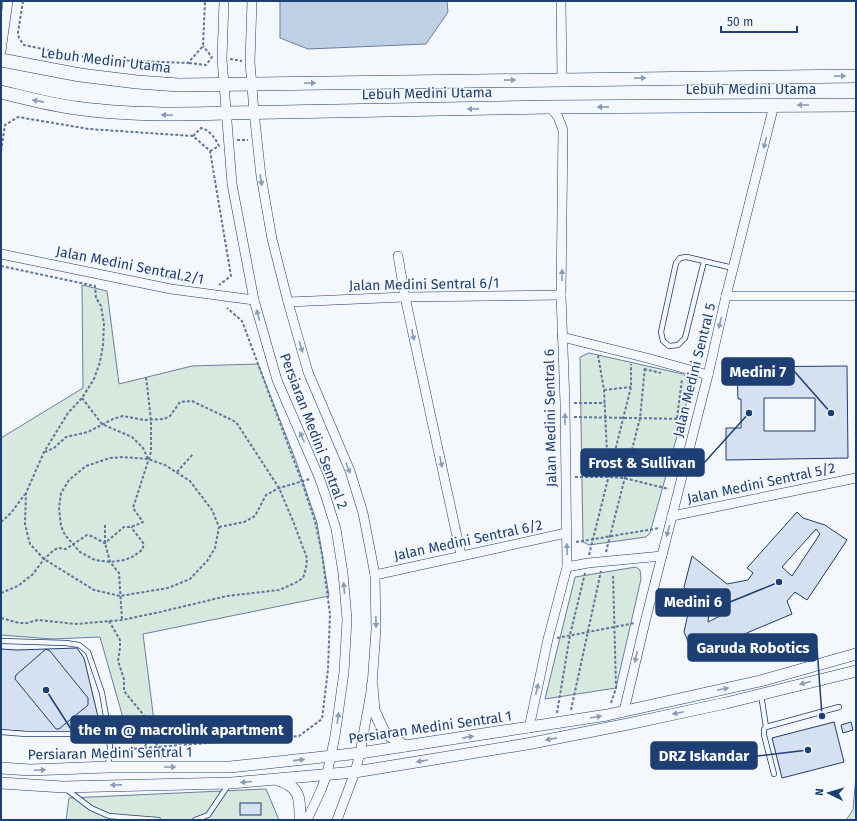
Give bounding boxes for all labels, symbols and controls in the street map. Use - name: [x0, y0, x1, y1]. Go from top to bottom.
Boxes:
- scale bar: [721, 8, 797, 34]
- text: 50 m: [727, 15, 753, 29]
- street label: Lebuh Medini Utama: [40, 44, 172, 77]
- one-way arrow: [834, 73, 847, 79]
- one-way arrow: [634, 75, 647, 81]
- one-way arrow: [504, 77, 517, 83]
- one-way arrow: [304, 79, 316, 86]
- street label: Lebuh Medini Utama: [686, 81, 816, 98]
- street label: Lebuh Medini Utama: [361, 84, 493, 103]
- one-way arrow: [32, 97, 44, 103]
- one-way arrow: [796, 102, 809, 108]
- one-way arrow: [596, 104, 609, 110]
- one-way arrow: [466, 106, 479, 112]
- one-way arrow: [161, 111, 173, 118]
- one-way arrow: [761, 137, 767, 149]
- one-way arrow: [258, 174, 264, 186]
- street label: Jalan Medini Sentral 2/1: [55, 243, 205, 288]
- one-way arrow: [559, 268, 565, 281]
- street label: Jalan Medini Sentral 6/1: [349, 275, 499, 294]
- street label: Jalan Medini Sentral 5: [670, 301, 719, 439]
- one-way arrow: [255, 309, 261, 321]
- one-way arrow: [716, 317, 722, 329]
- one-way arrow: [410, 329, 416, 342]
- one-way arrow: [298, 341, 304, 353]
- street label: Jalan Medini Sentral 6: [541, 349, 560, 487]
- street label: Persiaran Medini Sentral 2: [276, 351, 351, 512]
- callout: Medini 7: [722, 358, 794, 385]
- text: Medini 7: [730, 363, 786, 381]
- one-way arrow: [562, 412, 568, 425]
- one-way arrow: [299, 431, 305, 443]
- callout: Frost & Sullivan: [581, 449, 704, 476]
- text: Frost & Sullivan: [588, 454, 696, 472]
- one-way arrow: [438, 456, 444, 469]
- street label: Jalan Medini Sentral 5/2: [685, 459, 837, 508]
- one-way arrow: [346, 462, 352, 474]
- street label: Jalan Medini Sentral 6/2: [392, 516, 544, 565]
- one-way arrow: [665, 525, 671, 537]
- one-way arrow: [563, 543, 570, 555]
- one-way arrow: [341, 582, 347, 594]
- callout: Medini 6: [656, 589, 730, 616]
- text: Medini 6: [664, 593, 723, 611]
- one-way arrow: [373, 616, 379, 629]
- callout: Garuda Robotics: [688, 634, 817, 661]
- text: Garuda Robotics: [696, 639, 810, 657]
- one-way arrow: [633, 651, 639, 663]
- one-way arrow: [798, 681, 811, 687]
- one-way arrow: [535, 683, 541, 696]
- one-way arrow: [717, 686, 729, 692]
- street label: Persiaran Medini Sentral 1: [347, 708, 513, 747]
- one-way arrow: [335, 711, 341, 724]
- one-way arrow: [672, 711, 684, 717]
- one-way arrow: [590, 714, 602, 720]
- callout: the m @ macrolink apartment: [71, 716, 292, 743]
- text: the m @ macrolink apartment: [78, 721, 284, 739]
- one-way arrow: [461, 734, 474, 740]
- one-way arrow: [544, 737, 557, 743]
- callout: DRZ Iskandar: [651, 742, 757, 769]
- street label: Persiaran Medini Sentral 1: [28, 744, 192, 763]
- text: DRZ Iskandar: [659, 747, 750, 765]
- one-way arrow: [293, 757, 305, 763]
- one-way arrow: [416, 758, 429, 764]
- one-way arrow: [164, 764, 177, 770]
- one-way arrow: [34, 767, 47, 773]
- north arrow: [809, 773, 849, 813]
- one-way arrow: [240, 778, 252, 785]
- one-way arrow: [109, 782, 122, 788]
- text: N: [813, 788, 826, 796]

